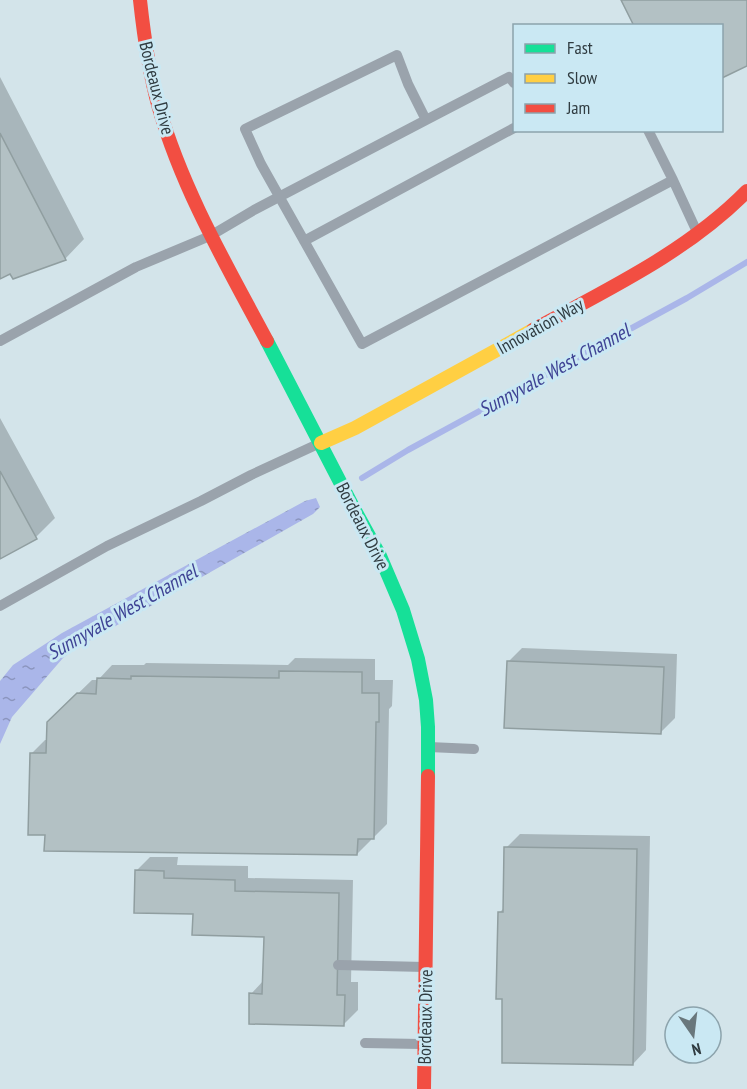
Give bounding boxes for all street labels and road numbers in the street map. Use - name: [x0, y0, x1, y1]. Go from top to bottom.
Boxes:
- street label: Bordeaux Drive: [134, 39, 180, 137]
- street label: Innovation Way: [493, 293, 587, 359]
- street label: Bordeaux Drive: [331, 478, 395, 574]
- street label: Bordeaux Drive: [413, 969, 437, 1065]

